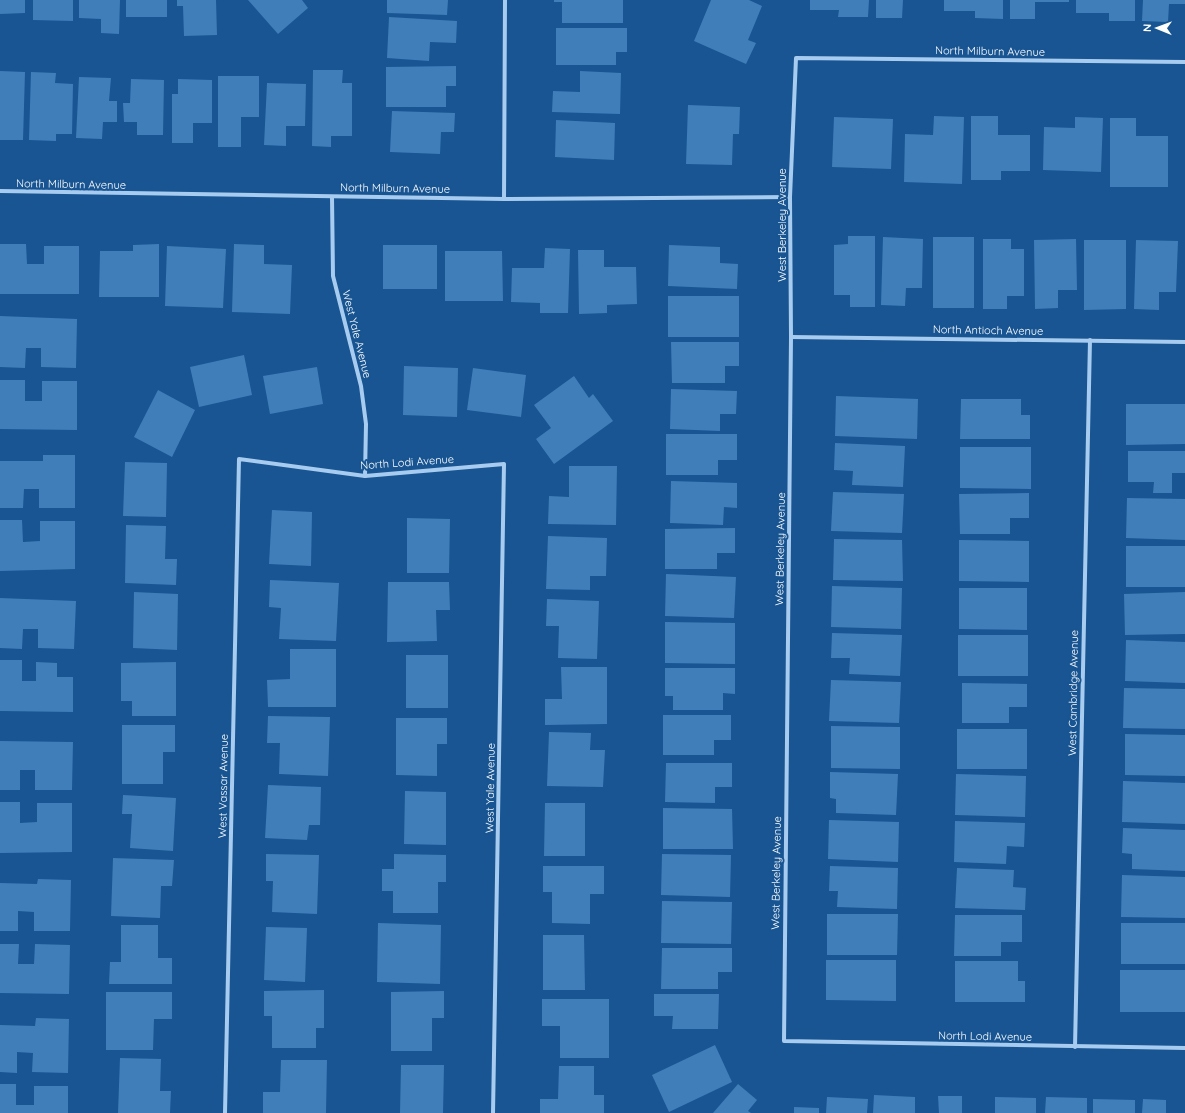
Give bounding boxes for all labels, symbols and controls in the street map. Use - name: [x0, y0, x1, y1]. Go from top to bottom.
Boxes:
- north arrow: [1137, 8, 1177, 48]
- text: N: [1140, 24, 1154, 32]
- street label: North Milburn Avenue: [935, 43, 1045, 59]
- street label: West Berkeley Avenue: [775, 168, 789, 282]
- street label: North Milburn Avenue: [16, 176, 126, 192]
- street label: North Milburn Avenue: [340, 180, 450, 196]
- street label: West Yale Avenue: [339, 288, 375, 380]
- street label: North Antioch Avenue: [933, 322, 1043, 338]
- street label: North Lodi Avenue: [360, 452, 454, 472]
- street label: West Berkeley Avenue: [772, 492, 788, 606]
- street label: West Cambridge Avenue: [1065, 630, 1081, 756]
- street label: West Vassar Avenue: [215, 734, 231, 838]
- street label: West Yale Avenue: [482, 743, 498, 833]
- street label: West Berkeley Avenue: [768, 816, 784, 930]
- street label: North Lodi Avenue: [938, 1028, 1032, 1044]

